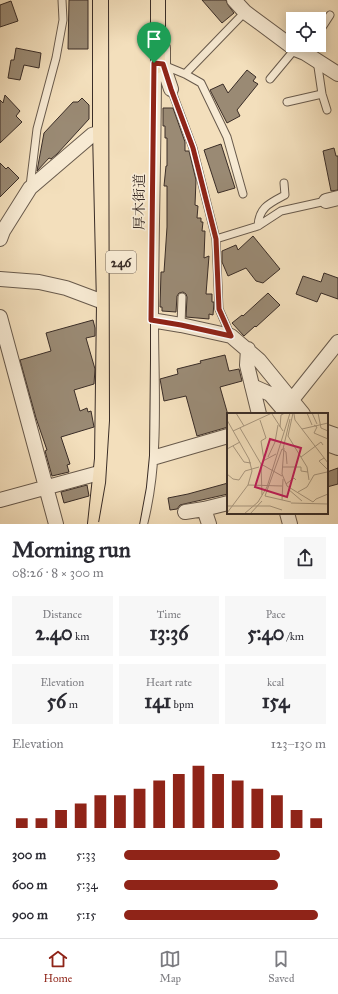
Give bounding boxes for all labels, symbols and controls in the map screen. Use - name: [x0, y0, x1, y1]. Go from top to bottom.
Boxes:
- map controls: [286, 12, 326, 52]
- button: locate: [286, 12, 326, 52]
- pin: [137, 22, 171, 63]
- icon: arrive: [143, 28, 165, 50]
- street label: 厚木街道: [131, 174, 148, 230]
- road number: 246: [106, 251, 136, 273]
- inset map: [227, 413, 328, 514]
- text: Morning run: [12, 536, 131, 563]
- button: share: [284, 537, 326, 579]
- text: 08:26 · 8 × 300 m: [12, 565, 104, 581]
- text: Distance: [43, 608, 82, 621]
- text: Time: [157, 608, 181, 621]
- text: Pace: [266, 608, 286, 621]
- text: 2.40: [35, 621, 73, 645]
- text: 13:36: [149, 621, 189, 645]
- text: 5:40: [247, 621, 284, 645]
- text: km: [73, 630, 89, 643]
- text: /km: [284, 630, 304, 643]
- text: Elevation: [40, 676, 84, 689]
- text: Heart rate: [146, 676, 192, 689]
- text: kcal: [267, 676, 284, 689]
- text: 56: [47, 689, 66, 713]
- text: 141: [144, 689, 171, 713]
- text: 154: [262, 689, 289, 713]
- text: m: [66, 698, 78, 711]
- text: bpm: [171, 698, 194, 711]
- text: Elevation: [12, 736, 64, 752]
- text: 123–130 m: [271, 736, 326, 752]
- text: 300 m: [12, 847, 46, 863]
- text: 5:33: [76, 847, 96, 863]
- text: 600 m: [12, 877, 48, 893]
- text: 5:34: [76, 877, 98, 893]
- text: 900 m: [12, 907, 48, 923]
- text: 5:15: [76, 907, 96, 923]
- tab: Home: [44, 948, 72, 985]
- tab: Map: [159, 948, 181, 985]
- tab: Saved: [268, 948, 294, 985]

